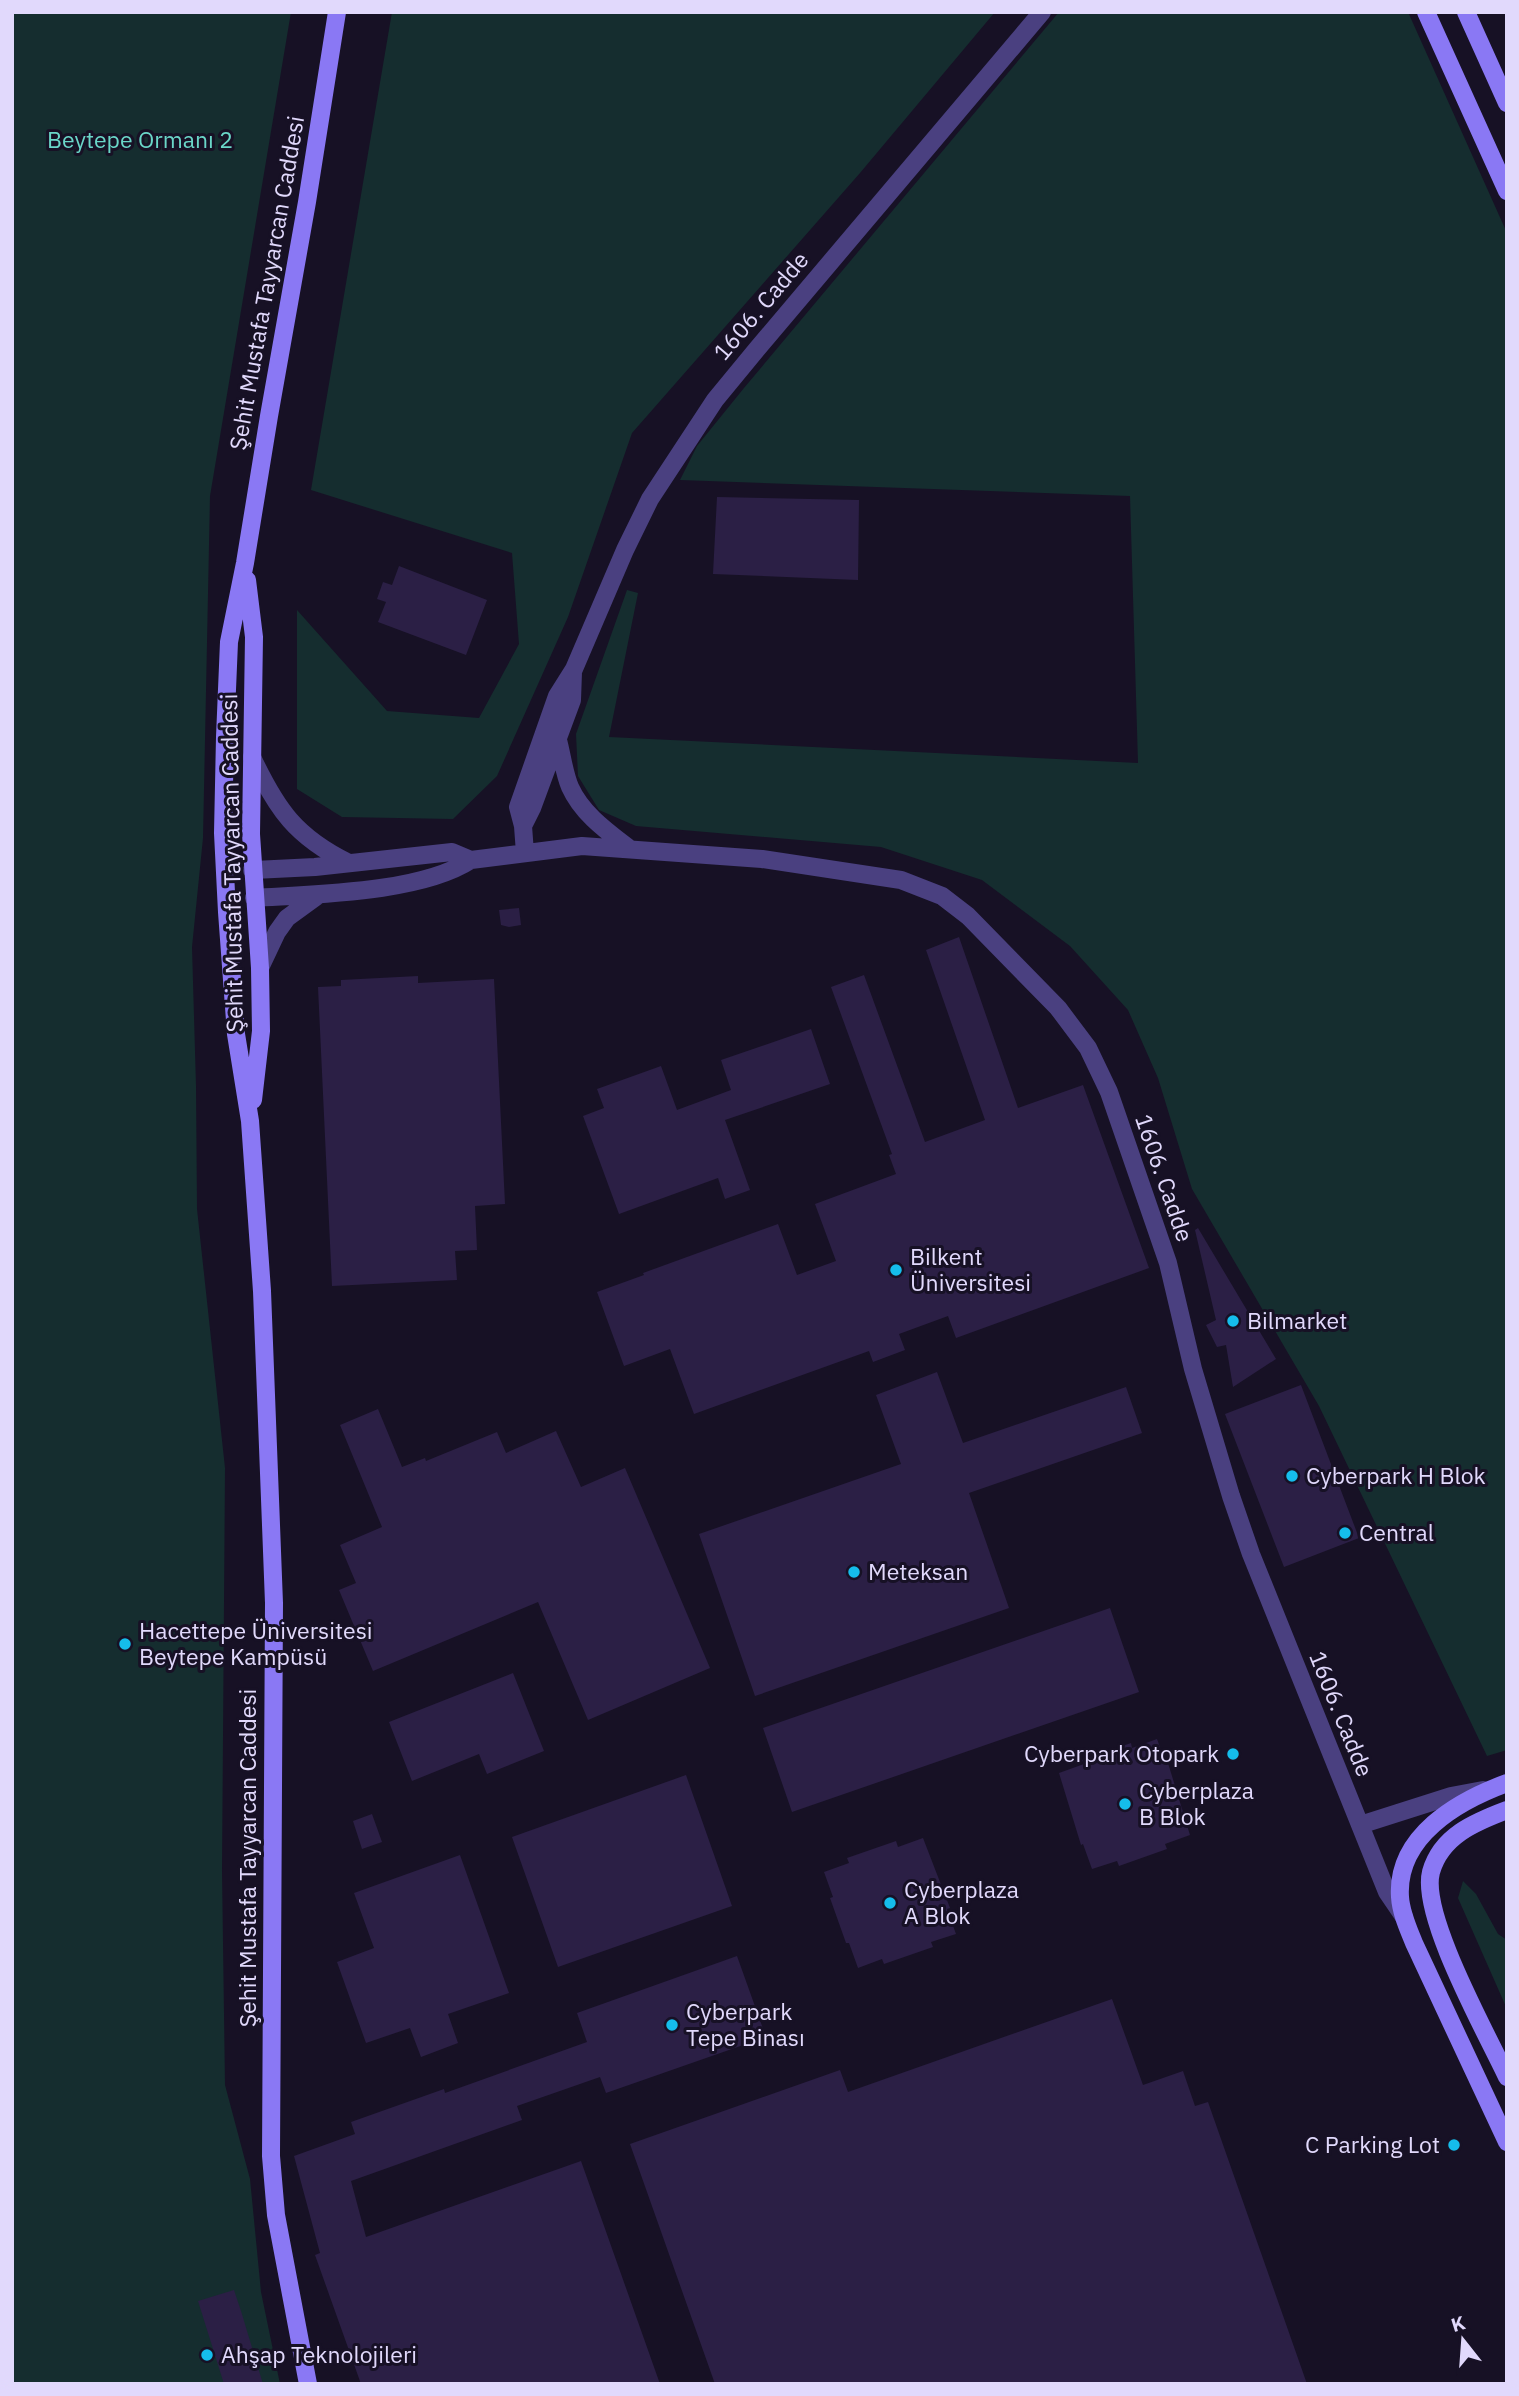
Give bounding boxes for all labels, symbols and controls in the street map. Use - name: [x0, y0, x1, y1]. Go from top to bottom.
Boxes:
- street label: Şehit Mustafa Tayyarcan Caddesi: [222, 113, 310, 452]
- park label: Beytepe Ormanı 2: [47, 124, 233, 154]
- street label: 1606. Cadde: [706, 245, 814, 366]
- street label: Şehit Mustafa Tayyarcan Caddesi: [213, 693, 249, 1033]
- street label: 1606. Cadde: [1129, 1110, 1201, 1245]
- place label: Bilkent Üniversitesi: [910, 1241, 1031, 1297]
- marker: Bilkent Üniversitesi: [888, 1262, 904, 1278]
- place label: Bilmarket: [1247, 1305, 1347, 1335]
- marker: Bilmarket: [1225, 1313, 1241, 1329]
- place label: Cyberpark H Blok: [1306, 1460, 1486, 1490]
- marker: Cyberpark H Blok: [1284, 1468, 1300, 1484]
- place label: Central: [1359, 1517, 1434, 1547]
- marker: Central: [1337, 1525, 1353, 1541]
- place label: Meteksan: [868, 1556, 968, 1586]
- marker: Meteksan: [846, 1564, 862, 1580]
- place label: Hacettepe Üniversitesi Beytepe Kampüsü: [139, 1615, 373, 1671]
- marker: Hacettepe Üniversitesi Beytepe Kampüsü: [117, 1636, 133, 1652]
- street label: 1606. Cadde: [1303, 1646, 1381, 1781]
- street label: Şehit Mustafa Tayyarcan Caddesi: [232, 1689, 262, 2027]
- place label: Cyberpark Otopark: [1024, 1738, 1219, 1768]
- marker: Cyberpark Otopark: [1225, 1746, 1241, 1762]
- place label: Cyberplaza B Blok: [1139, 1775, 1254, 1831]
- marker: Cyberplaza B Blok: [1117, 1796, 1133, 1812]
- place label: Cyberplaza A Blok: [904, 1874, 1019, 1930]
- marker: Cyberplaza A Blok: [882, 1895, 898, 1911]
- place label: Cyberpark Tepe Binası: [686, 1996, 805, 2052]
- marker: Cyberpark Tepe Binası: [664, 2017, 680, 2033]
- place label: C Parking Lot: [1305, 2129, 1440, 2159]
- marker: C Parking Lot: [1446, 2137, 1462, 2153]
- north arrow: [1428, 2305, 1498, 2375]
- text: K: [1448, 2310, 1468, 2337]
- place label: Ahşap Teknolojileri: [221, 2339, 417, 2369]
- marker: Ahşap Teknolojileri: [199, 2347, 215, 2363]

